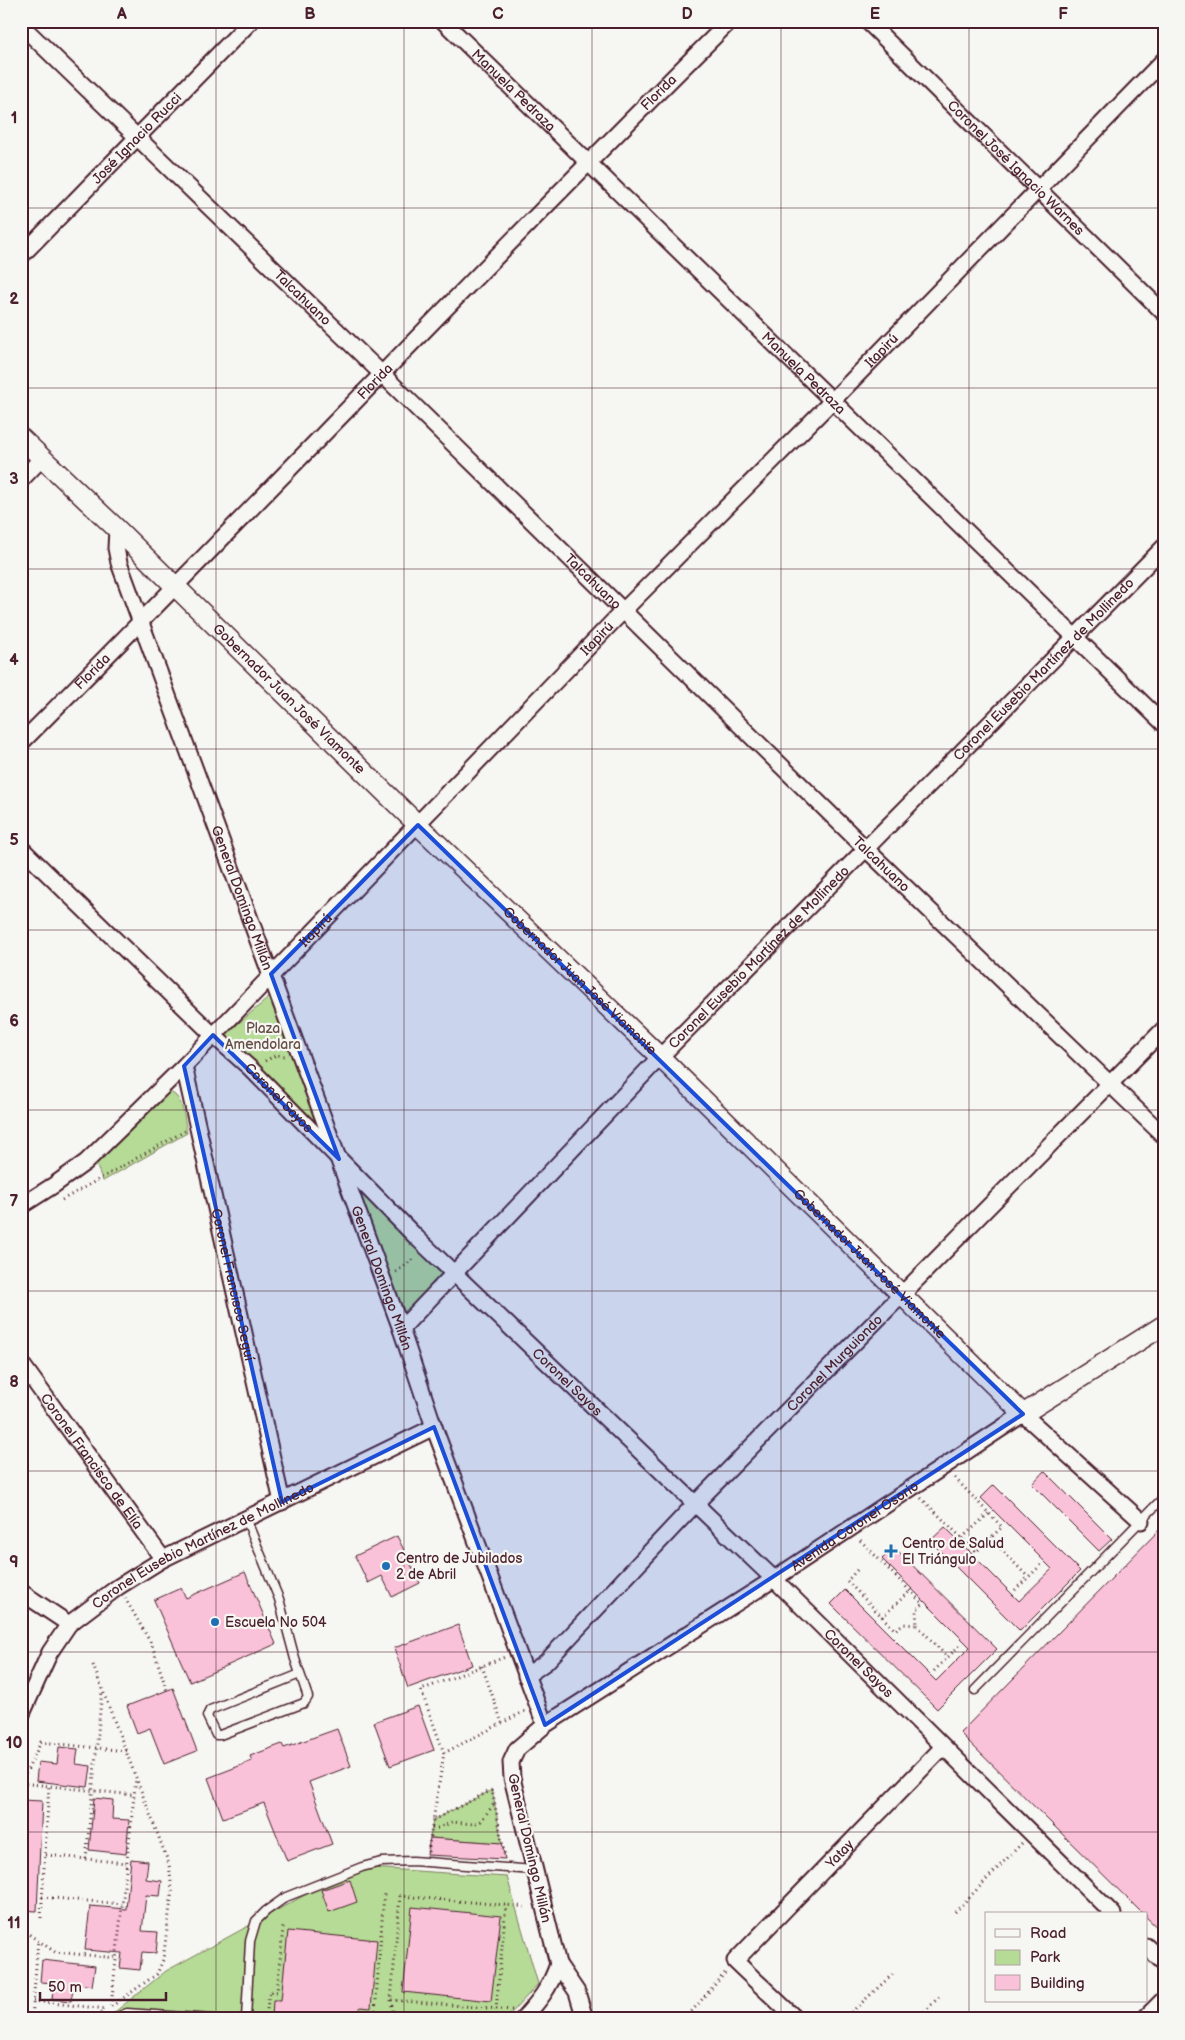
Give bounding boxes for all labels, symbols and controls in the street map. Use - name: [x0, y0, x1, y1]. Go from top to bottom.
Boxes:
- text: A: [116, 5, 127, 24]
- text: B: [304, 5, 316, 24]
- text: C: [492, 5, 504, 24]
- text: D: [681, 5, 693, 24]
- text: E: [870, 5, 880, 24]
- text: F: [1058, 5, 1068, 24]
- street label: Manuela Pedraza: [468, 46, 559, 135]
- street label: Florida: [637, 71, 680, 114]
- street label: José Ignacio Rucci: [88, 89, 185, 188]
- street label: Coronel José Ignacio Warnes: [944, 97, 1088, 239]
- text: 1: [11, 109, 17, 128]
- street label: Talcahuano: [270, 266, 335, 329]
- text: 2: [9, 290, 19, 309]
- street label: Manuela Pedraza: [758, 329, 849, 418]
- street label: Itapirú: [862, 330, 902, 371]
- street label: Florida: [354, 360, 396, 403]
- text: 3: [9, 470, 19, 489]
- street label: Talcahuano: [561, 550, 625, 613]
- street label: Coronel Eusebio Martínez de Mollinedo: [950, 574, 1138, 764]
- street label: Itapirú: [577, 618, 617, 659]
- street label: Gobernador Juan José Viamonte: [209, 620, 369, 777]
- street label: Florida: [71, 650, 114, 693]
- text: 4: [9, 651, 19, 670]
- street label: General Domingo Millán: [207, 823, 276, 973]
- text: 5: [9, 831, 19, 850]
- street label: Talcahuano: [849, 833, 913, 896]
- street label: Coronel Eusebio Martínez de Mollinedo: [665, 863, 853, 1052]
- street label: Gobernador Juan José Viamonte: [499, 903, 660, 1058]
- street label: Itapirú: [296, 910, 336, 951]
- text: 6: [9, 1012, 19, 1031]
- park label: Plaza Amendolara: [225, 1020, 301, 1053]
- street label: Coronel Sayos: [241, 1059, 317, 1136]
- street label: Gobernador Juan José Viamonte: [790, 1185, 949, 1342]
- text: 7: [10, 1192, 19, 1211]
- street label: General Domingo Millán: [347, 1203, 416, 1353]
- street label: Coronel Francisco Seguí: [207, 1207, 258, 1363]
- street label: Coronel Murguiondo: [783, 1311, 886, 1415]
- street label: Coronel Sayos: [528, 1345, 606, 1420]
- text: 8: [9, 1373, 19, 1392]
- street label: Coronel Francisco de Elía: [37, 1390, 146, 1532]
- street label: Avenida Coronel Osorio: [788, 1478, 922, 1574]
- street label: Coronel Eusebio Martínez de Mollinedo: [89, 1479, 317, 1613]
- place label: Centro de Salud El Triángulo: [902, 1535, 1004, 1568]
- marker: Centro de Salud El Triángulo: [884, 1544, 898, 1558]
- place label: Centro de Jubilados 2 de Abril: [396, 1550, 522, 1583]
- text: 9: [9, 1553, 19, 1572]
- marker: Centro de Jubilados 2 de Abril: [380, 1560, 392, 1572]
- place label: Escuela No 504: [225, 1614, 327, 1631]
- marker: Escuela No 504: [209, 1616, 221, 1628]
- street label: Coronel Sayos: [820, 1625, 897, 1701]
- text: 10: [6, 1734, 22, 1753]
- street label: General Domingo Millán: [504, 1772, 555, 1924]
- street label: Yatay: [821, 1836, 858, 1872]
- legend: [985, 1912, 1148, 2002]
- text: 11: [7, 1914, 21, 1933]
- text: Road: [1030, 1924, 1066, 1943]
- text: Park: [1030, 1948, 1061, 1967]
- scale bar: [40, 1970, 166, 2002]
- text: Building: [1030, 1974, 1085, 1993]
- text: 50 m: [48, 1978, 82, 1997]

